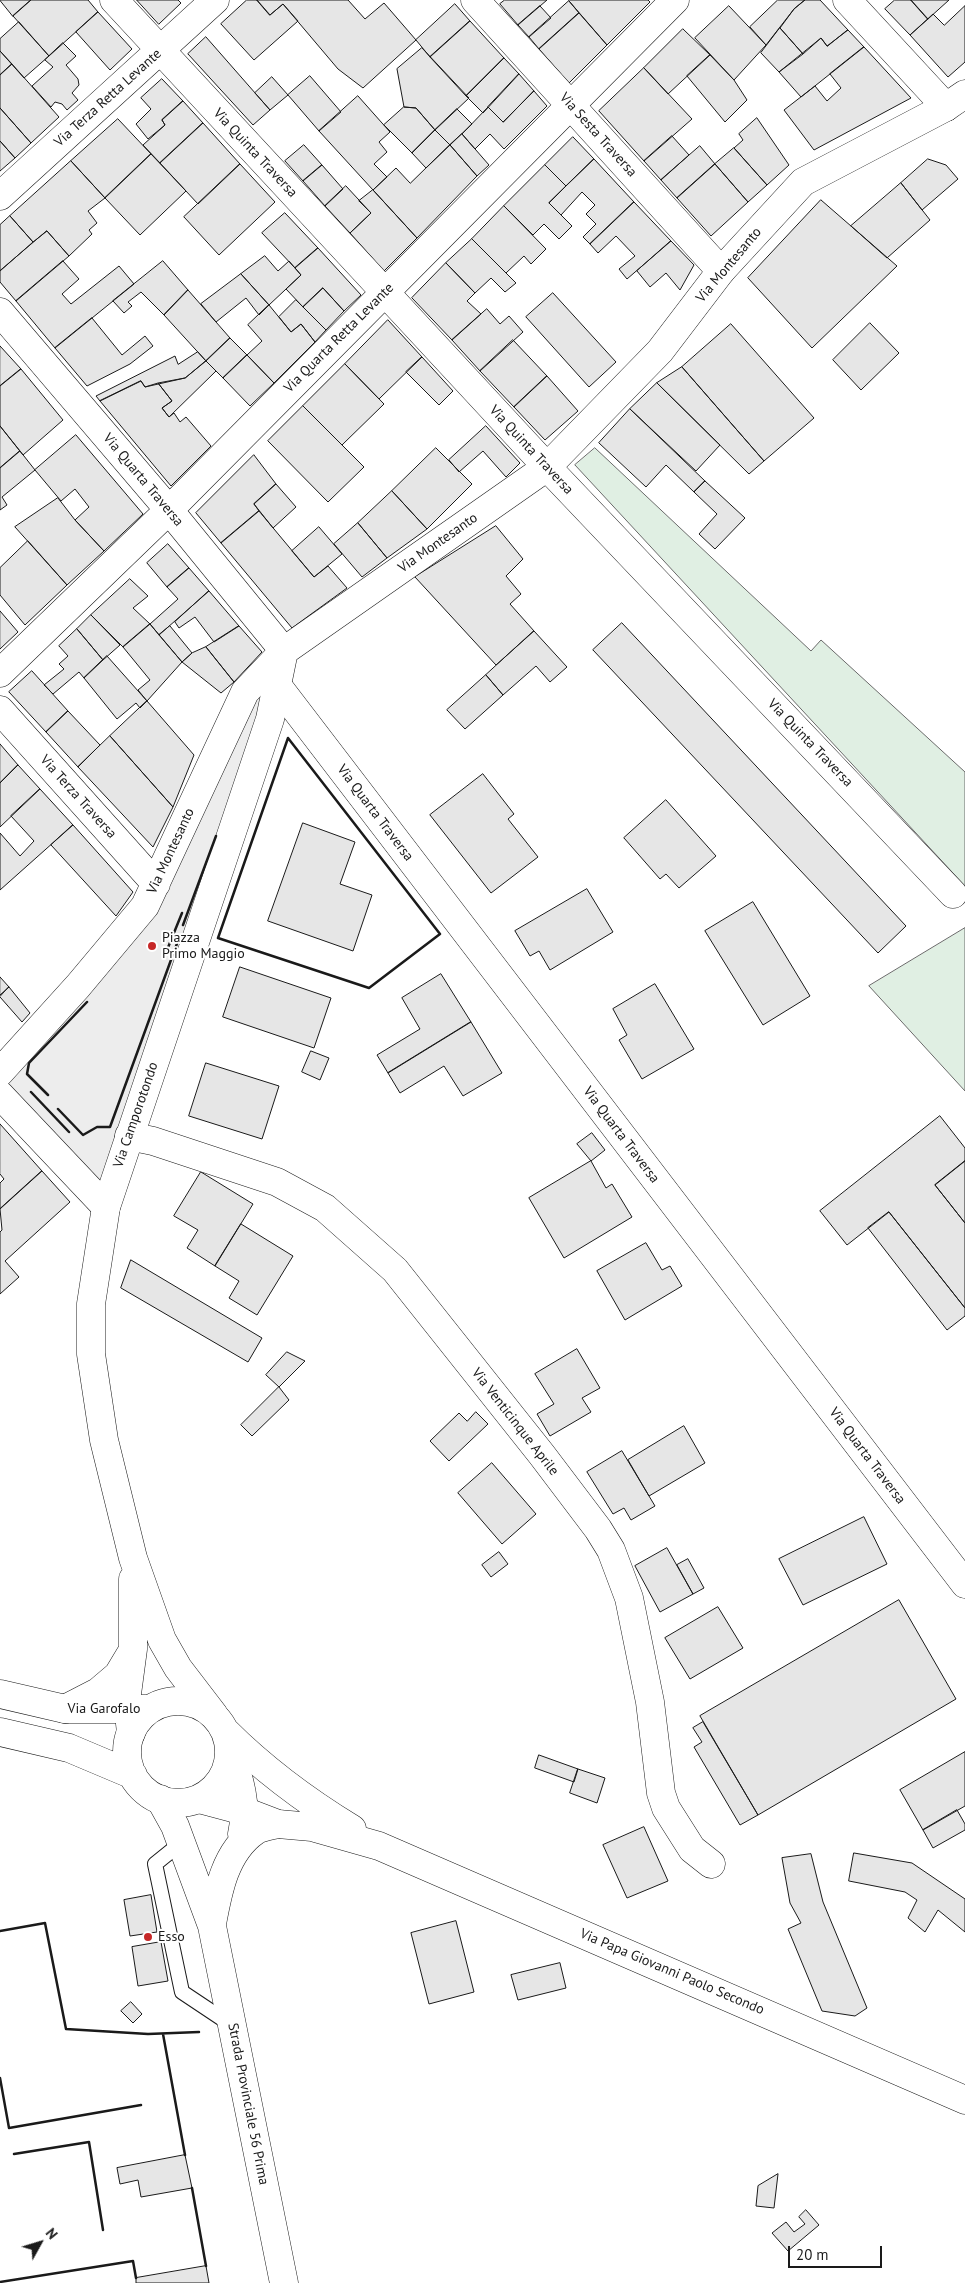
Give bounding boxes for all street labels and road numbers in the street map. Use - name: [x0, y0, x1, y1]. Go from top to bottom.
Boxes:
- street label: Via Terza Retta Levante: [51, 45, 165, 151]
- street label: Via Sesta Traversa: [556, 89, 640, 181]
- street label: Via Quinta Traversa: [209, 105, 301, 201]
- street label: Via Montesanto: [693, 224, 765, 306]
- street label: Via Quarta Retta Levante: [281, 280, 397, 396]
- street label: Via Quinta Traversa: [485, 402, 577, 498]
- street label: Via Quarta Traversa: [99, 430, 187, 530]
- street label: Via Montesanto: [395, 509, 481, 577]
- street label: Via Quinta Traversa: [764, 696, 856, 790]
- street label: Via Terza Traversa: [36, 752, 120, 842]
- street label: Via Quarta Traversa: [333, 761, 417, 865]
- street label: Via Montesanto: [144, 805, 198, 897]
- street label: Via Camporotondo: [110, 1060, 162, 1170]
- street label: Via Quarta Traversa: [579, 1083, 663, 1187]
- street label: Via Venticinque Aprile: [468, 1365, 562, 1479]
- street label: Via Quarta Traversa: [825, 1404, 909, 1508]
- street label: Via Garofalo: [68, 1701, 140, 1717]
- street label: Via Papa Giovanni Paolo Secondo: [577, 1925, 767, 2019]
- street label: Strada Provinciale 56 Prima: [224, 2022, 272, 2186]

